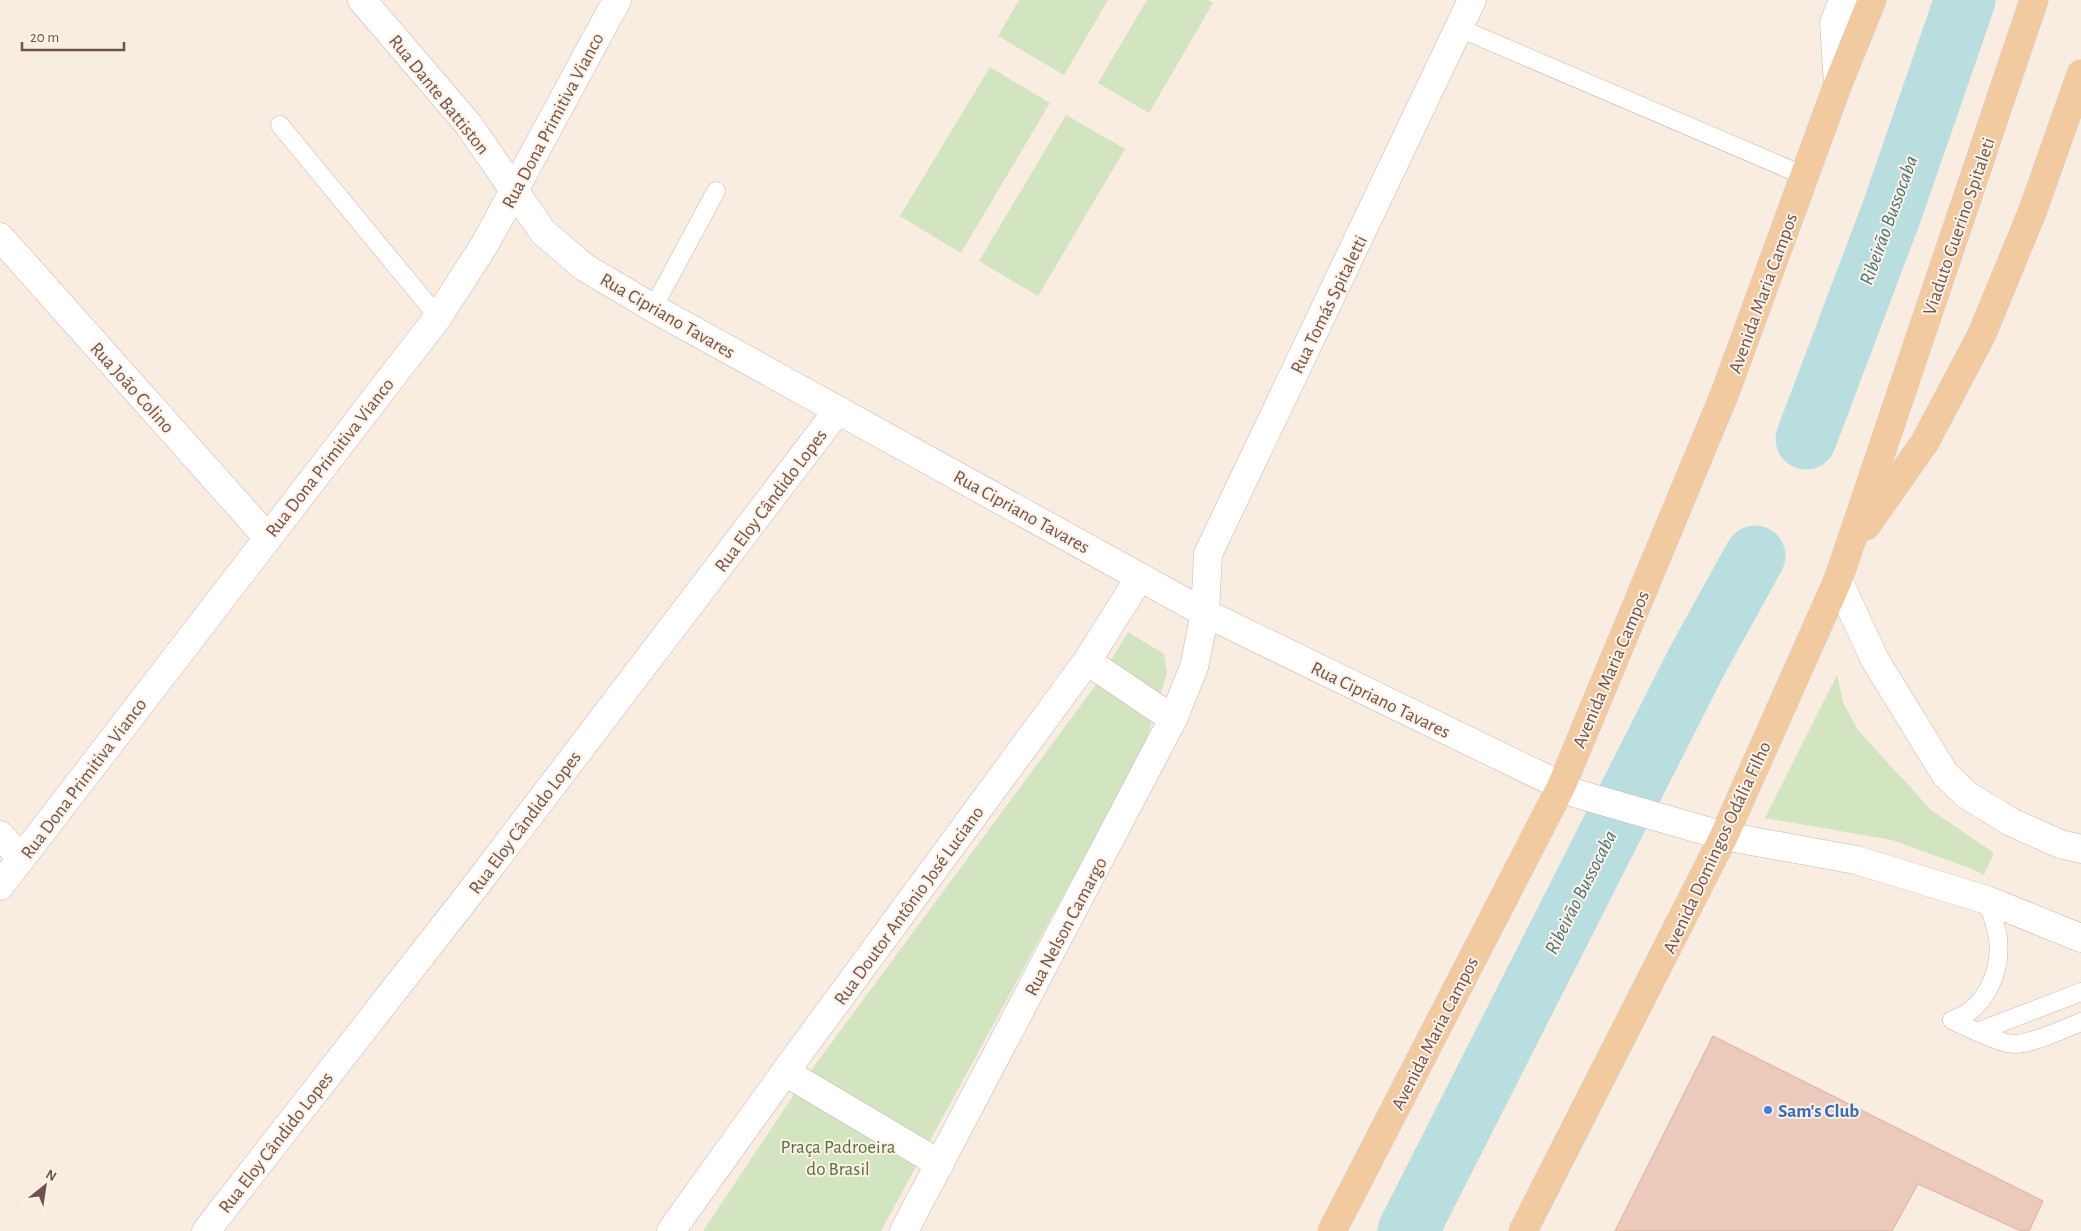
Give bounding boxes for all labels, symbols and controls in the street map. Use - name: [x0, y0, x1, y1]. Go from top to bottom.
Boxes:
- scale bar: [22, 20, 125, 52]
- text: 20 m: [30, 30, 59, 45]
- street label: Rua Dona Primitiva Vianco: [499, 30, 608, 212]
- street label: Rua Dante Battiston: [385, 32, 493, 158]
- street label: Viaduto Guerino Spitaleti: [1920, 135, 1999, 318]
- water label: Ribeirão Bussocaba: [1856, 153, 1922, 288]
- street label: Avenida Maria Campos: [1726, 211, 1801, 376]
- street label: Rua Tomás Spitaletti: [1288, 232, 1371, 377]
- street label: Rua Cipriano Tavares: [597, 270, 738, 363]
- street label: Rua João Colino: [86, 339, 177, 437]
- street label: Rua Dona Primitiva Vianco: [262, 375, 398, 541]
- street label: Rua Eloy Cândido Lopes: [711, 426, 831, 576]
- street label: Rua Cipriano Tavares: [950, 467, 1092, 558]
- street label: Avenida Maria Campos: [1570, 588, 1653, 751]
- street label: Rua Cipriano Tavares: [1308, 658, 1453, 742]
- street label: Rua Dona Primitiva Vianco: [18, 695, 151, 863]
- street label: Avenida Domingos Odália Filho: [1660, 739, 1775, 957]
- street label: Rua Eloy Cândido Lopes: [465, 748, 585, 898]
- street label: Rua Doutor Antônio José Luciano: [831, 803, 988, 1009]
- water label: Ribeirão Bussocaba: [1541, 827, 1621, 957]
- street label: Rua Nelson Camargo: [1022, 854, 1111, 999]
- street label: Avenida Maria Campos: [1388, 954, 1482, 1113]
- street label: Rua Eloy Cândido Lopes: [215, 1069, 337, 1217]
- place label: Sam's Club: [1778, 1102, 1859, 1121]
- marker: Sam's Club: [1762, 1104, 1774, 1116]
- park label: Praça Padroeira do Brasil: [781, 1138, 896, 1179]
- north arrow: [20, 1161, 70, 1211]
- text: N: [43, 1167, 59, 1184]

